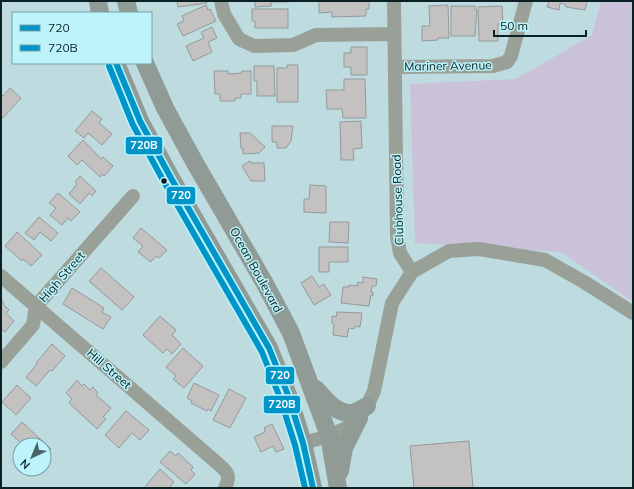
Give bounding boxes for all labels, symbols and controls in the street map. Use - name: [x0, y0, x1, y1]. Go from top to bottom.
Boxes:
- legend: [12, 12, 152, 64]
- scale bar: [494, 12, 586, 38]
- text: 50 m: [500, 18, 528, 33]
- text: 720: [48, 20, 70, 35]
- text: 720B: [48, 40, 78, 55]
- street label: Mariner Avenue: [404, 57, 492, 74]
- line badge: 720B: [125, 136, 163, 155]
- text: 720B: [130, 138, 158, 152]
- street label: Clubhouse Road: [388, 154, 407, 246]
- unlabelled marker: [159, 176, 169, 186]
- line badge: 720: [166, 186, 196, 205]
- text: 720: [171, 188, 191, 202]
- street label: Ocean Boulevard: [227, 225, 286, 315]
- street label: High Street: [35, 248, 88, 305]
- street label: Hill Street: [84, 345, 135, 392]
- line badge: 720: [265, 366, 295, 385]
- text: 720: [270, 368, 290, 382]
- line badge: 720B: [263, 395, 301, 414]
- text: 720B: [268, 397, 296, 411]
- north arrow: [12, 437, 52, 477]
- text: N: [17, 456, 33, 472]

